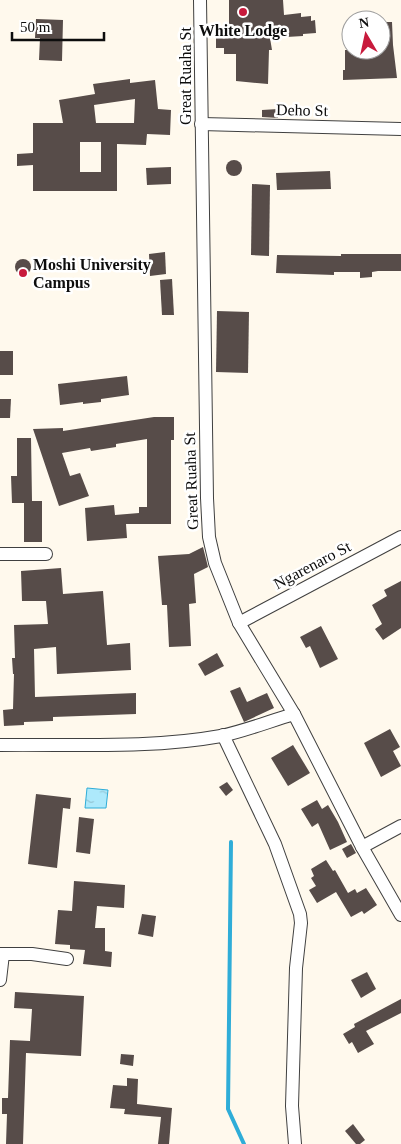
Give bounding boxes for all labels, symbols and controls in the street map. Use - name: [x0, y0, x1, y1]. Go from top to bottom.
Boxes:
- marker: White Lodge: [237, 6, 249, 18]
- scale bar: [12, 10, 105, 42]
- north arrow: [341, 10, 391, 60]
- text: N: [358, 14, 370, 31]
- text: 50 m: [20, 19, 51, 35]
- place label: White Lodge: [199, 22, 287, 40]
- street label: Great Ruaha St: [177, 27, 194, 125]
- street label: Deho St: [276, 101, 329, 119]
- place label: Moshi University Campus: [33, 256, 151, 292]
- marker: Moshi University Campus: [17, 267, 29, 279]
- street label: Great Ruaha St: [181, 431, 201, 530]
- street label: Ngarenaro St: [271, 537, 354, 593]

